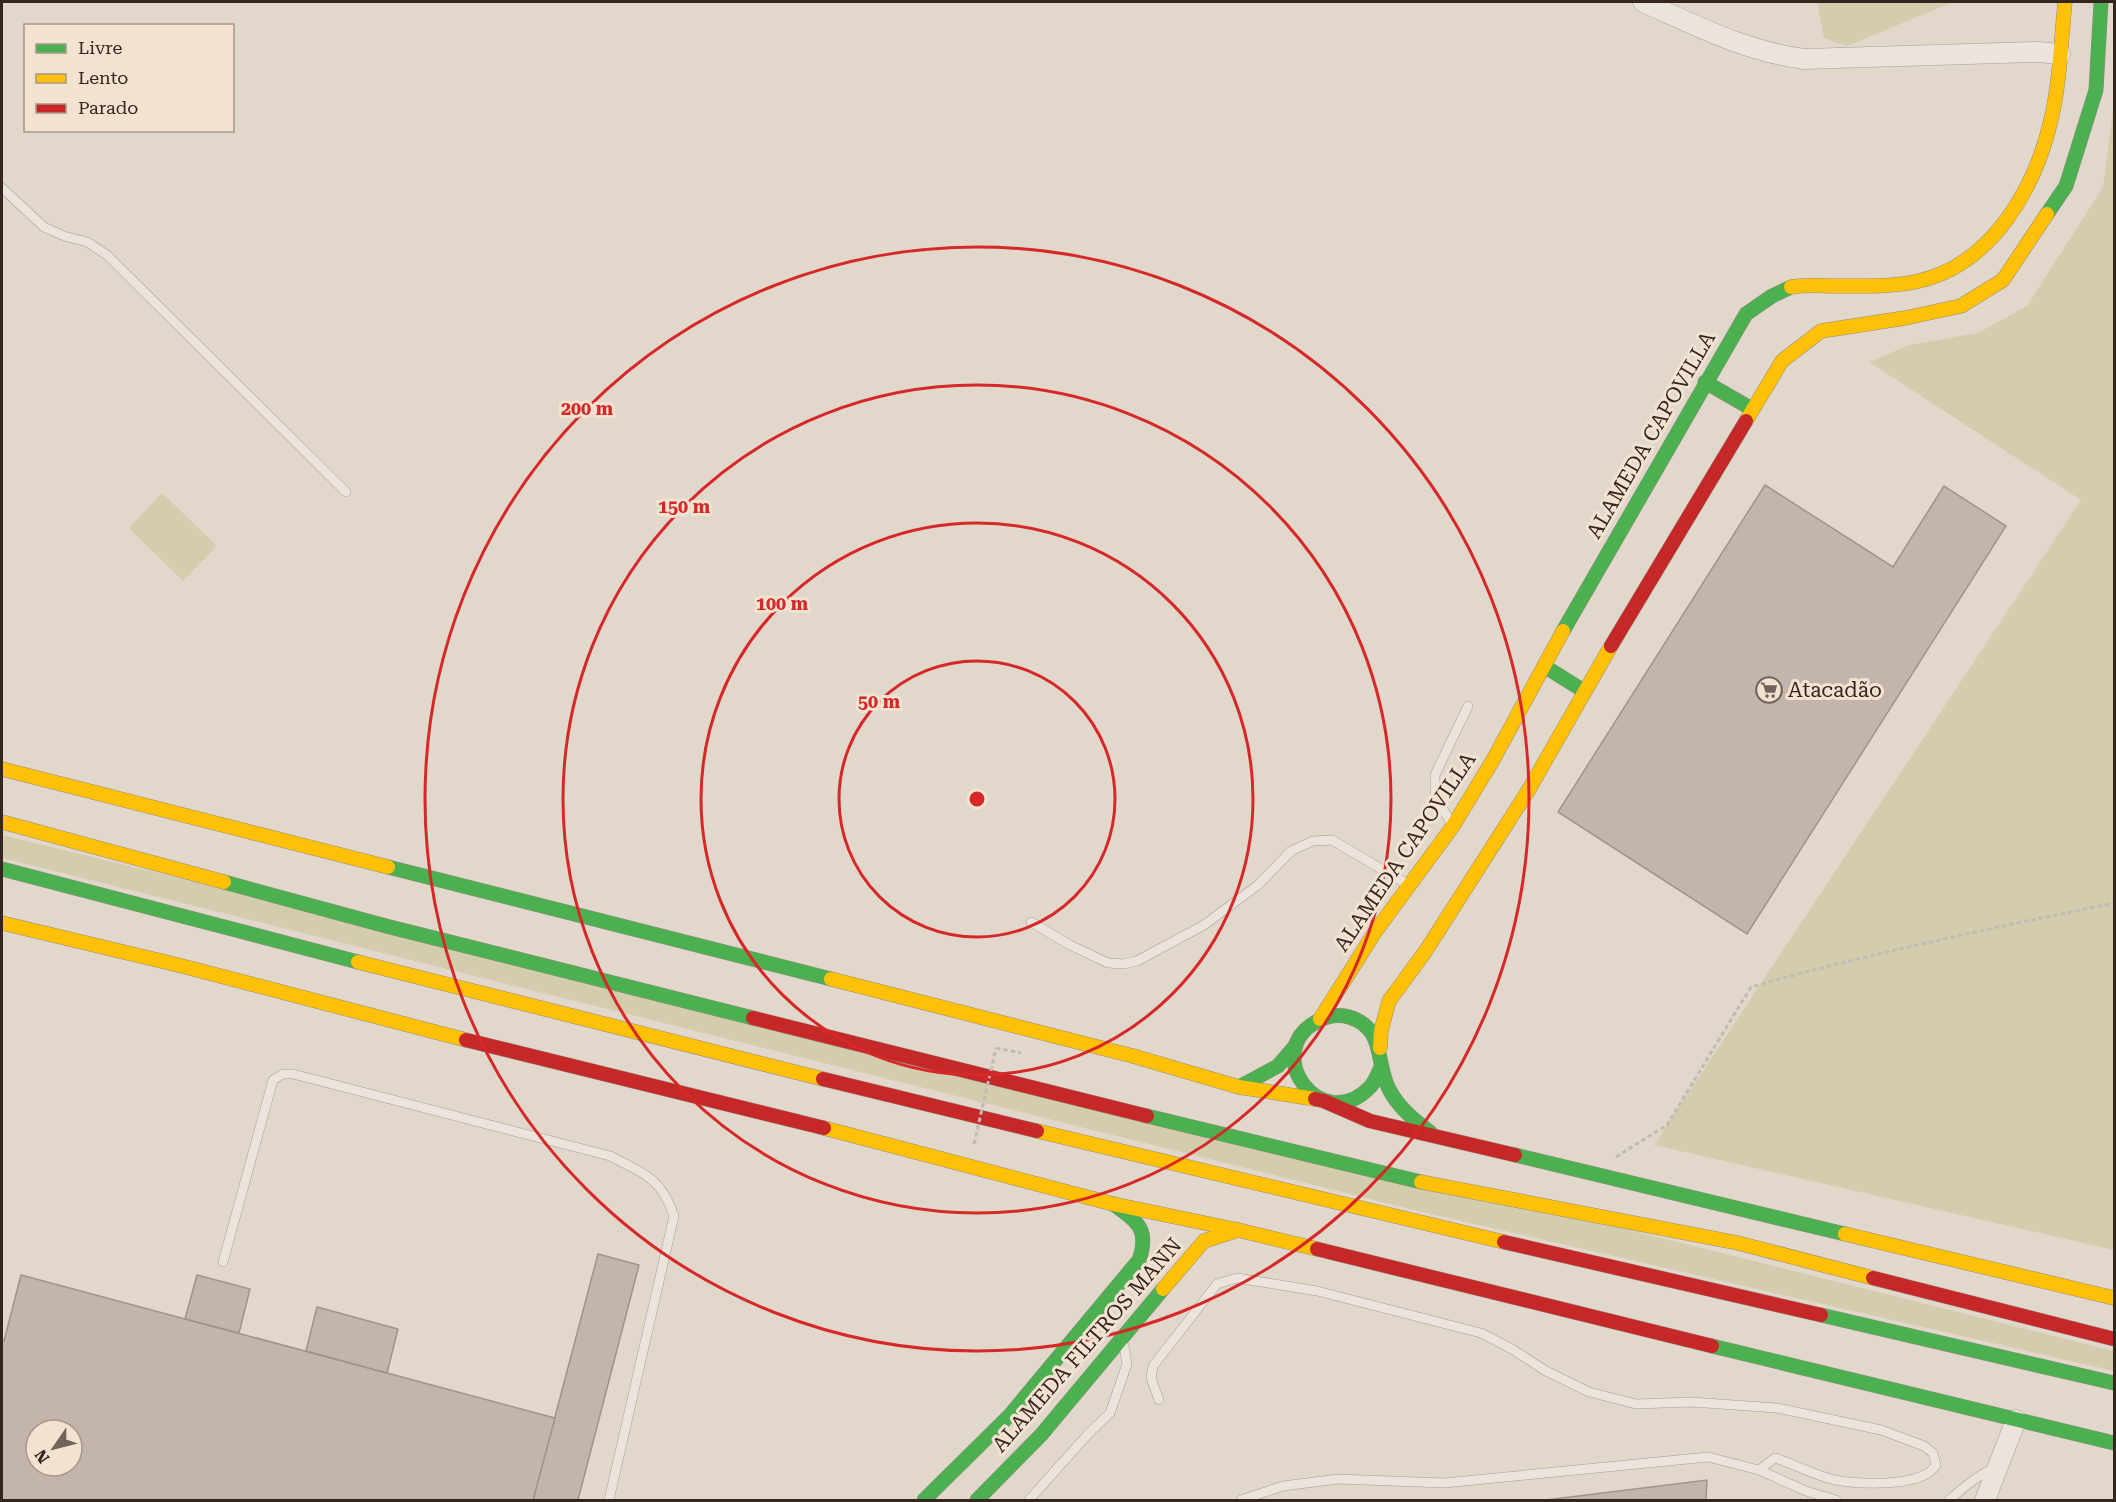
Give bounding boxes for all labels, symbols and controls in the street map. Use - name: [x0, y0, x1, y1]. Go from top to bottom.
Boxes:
- legend: [24, 24, 234, 132]
- text: Livre: [78, 37, 123, 58]
- text: Lento: [78, 67, 128, 88]
- text: Parado: [78, 97, 138, 118]
- street label: ALAMEDA CAPOVILLA: [1582, 327, 1720, 543]
- text: 200 m: [561, 398, 614, 419]
- text: 150 m: [658, 496, 711, 517]
- text: 100 m: [756, 593, 809, 614]
- supermarket icon: Atacadão: [1754, 675, 1784, 705]
- place label: Atacadão: [1788, 678, 1882, 702]
- text: 50 m: [858, 691, 901, 712]
- street label: ALAMEDA CAPOVILLA: [1329, 748, 1481, 956]
- centre of rings: [967, 789, 987, 809]
- street label: ALAMEDA FILTROS MANN: [987, 1233, 1187, 1457]
- north arrow: [24, 1418, 84, 1478]
- text: N: [31, 1446, 53, 1467]

